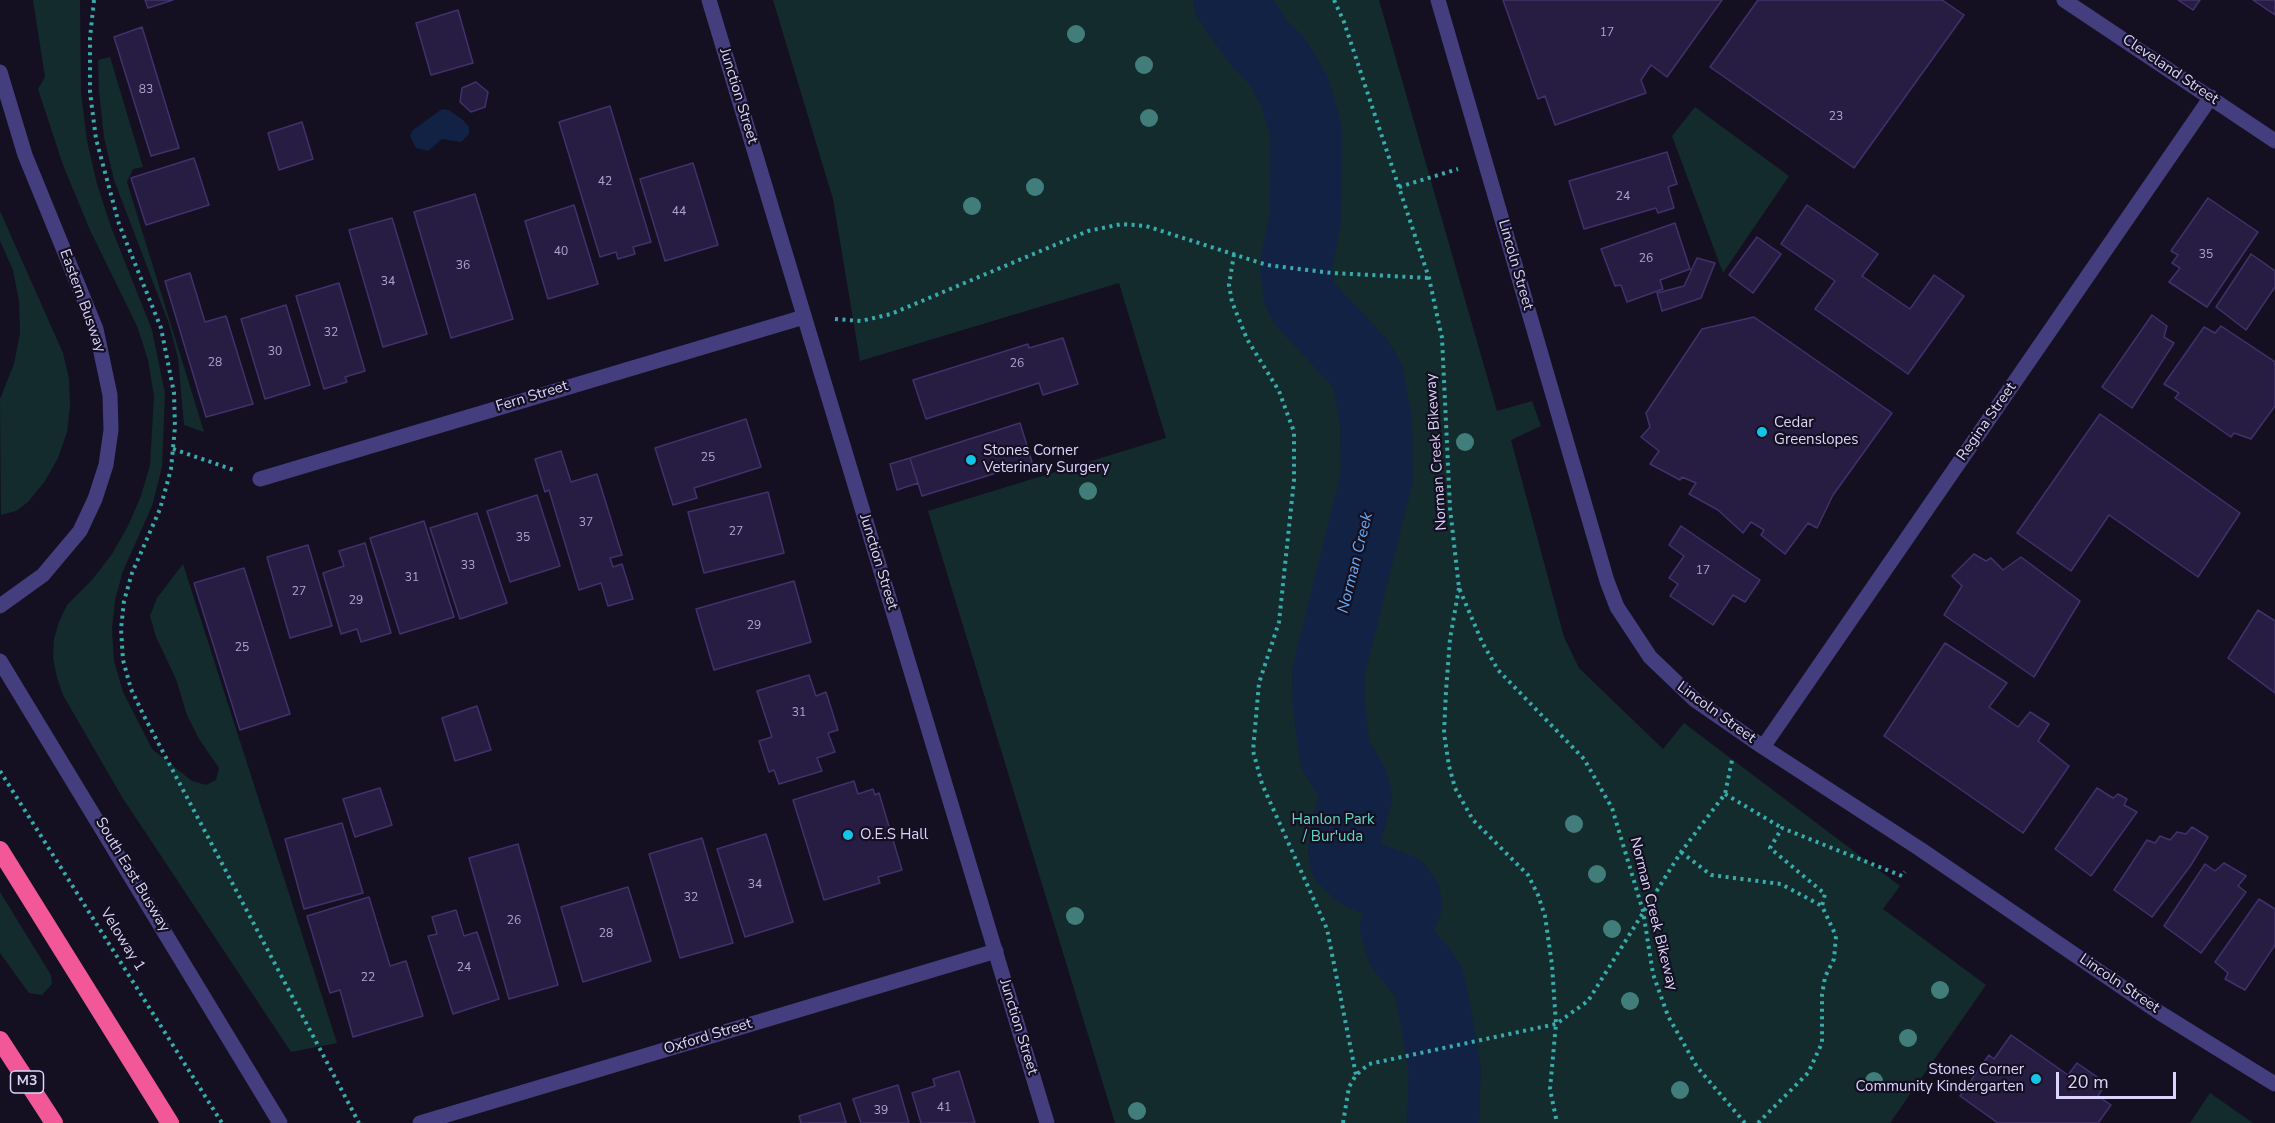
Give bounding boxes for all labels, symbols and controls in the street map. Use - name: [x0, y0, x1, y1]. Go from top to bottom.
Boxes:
- house number: 17: [1600, 26, 1614, 40]
- street label: Cleveland Street: [2118, 31, 2222, 109]
- street label: Junction Street: [715, 46, 761, 146]
- house number: 83: [139, 83, 153, 97]
- house number: 23: [1829, 110, 1843, 124]
- house number: 42: [598, 175, 612, 189]
- house number: 24: [1616, 190, 1630, 204]
- house number: 44: [672, 205, 686, 219]
- street label: Lincoln Street: [1494, 218, 1536, 312]
- house number: 40: [554, 245, 568, 259]
- street label: Eastern Busway: [55, 247, 109, 355]
- house number: 35: [2199, 248, 2213, 262]
- house number: 26: [1639, 252, 1653, 266]
- house number: 36: [456, 259, 470, 273]
- house number: 34: [381, 275, 395, 289]
- house number: 32: [324, 326, 338, 340]
- house number: 30: [268, 345, 282, 359]
- house number: 28: [208, 356, 222, 370]
- house number: 26: [1010, 357, 1024, 371]
- street label: Norman Creek Bikeway: [1423, 373, 1451, 531]
- street label: Fern Street: [494, 377, 570, 417]
- street label: Regina Street: [1953, 379, 2021, 465]
- place label: Cedar Greenslopes: [1774, 414, 1859, 449]
- marker: Cedar Greenslopes: [1755, 425, 1769, 439]
- place label: Stones Corner Veterinary Surgery: [983, 442, 1110, 477]
- house number: 25: [701, 451, 715, 465]
- marker: Stones Corner Veterinary Surgery: [964, 453, 978, 467]
- water label: Norman Creek: [1334, 511, 1378, 615]
- street label: Junction Street: [855, 512, 901, 612]
- house number: 37: [579, 516, 593, 530]
- house number: 27: [729, 525, 743, 539]
- house number: 35: [516, 531, 530, 545]
- house number: 33: [461, 559, 475, 573]
- house number: 17: [1696, 564, 1710, 578]
- house number: 31: [405, 571, 419, 585]
- house number: 27: [292, 585, 306, 599]
- house number: 29: [349, 594, 363, 608]
- house number: 29: [747, 619, 761, 633]
- house number: 25: [235, 641, 249, 655]
- street label: Lincoln Street: [1673, 678, 1759, 748]
- house number: 31: [792, 706, 806, 720]
- park label: Hanlon Park / Bur'uda: [1292, 811, 1374, 846]
- street label: South East Busway: [91, 815, 173, 935]
- place label: O.E.S Hall: [860, 826, 928, 844]
- marker: O.E.S Hall: [841, 828, 855, 842]
- street label: Norman Creek Bikeway: [1625, 835, 1681, 993]
- house number: 34: [748, 878, 762, 892]
- house number: 32: [684, 891, 698, 905]
- street label: Veloway 1: [96, 905, 148, 975]
- house number: 26: [507, 914, 521, 928]
- house number: 28: [599, 927, 613, 941]
- street label: Lincoln Street: [2075, 951, 2163, 1017]
- house number: 24: [457, 961, 471, 975]
- house number: 22: [361, 971, 375, 985]
- street label: Junction Street: [995, 977, 1041, 1077]
- street label: Oxford Street: [662, 1015, 754, 1059]
- scale bar: [2059, 1060, 2179, 1098]
- place label: Stones Corner Community Kindergarten: [1856, 1061, 2024, 1096]
- text: 20 m: [2067, 1070, 2109, 1094]
- road number: M3: [10, 1071, 44, 1093]
- marker: Stones Corner Community Kindergarten: [2029, 1072, 2043, 1086]
- house number: 41: [937, 1101, 951, 1115]
- house number: 39: [874, 1104, 888, 1118]

